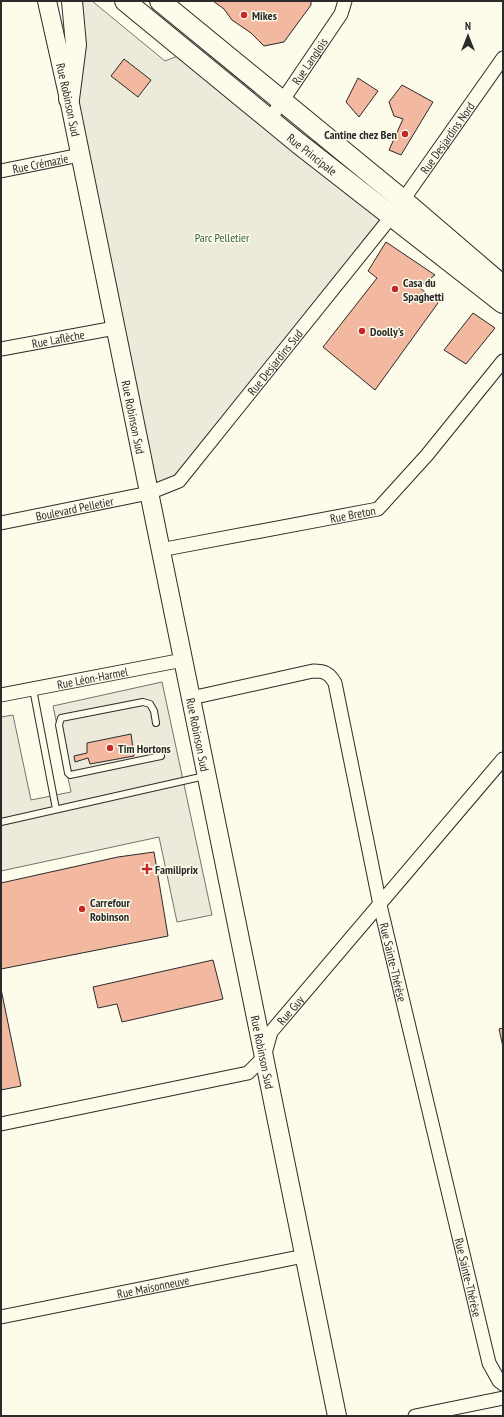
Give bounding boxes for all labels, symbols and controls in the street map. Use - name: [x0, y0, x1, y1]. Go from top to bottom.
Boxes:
- place label: Mikes: [252, 8, 277, 23]
- marker: Mikes: [239, 10, 249, 20]
- north arrow: [448, 16, 488, 56]
- text: N: [465, 19, 471, 33]
- street label: Rue Langlois: [288, 35, 330, 87]
- street label: Rue Robinson Sud: [54, 61, 84, 138]
- street label: Rue Desjardins Nord: [416, 99, 477, 176]
- place label: Cantine chez Ben: [324, 127, 397, 142]
- marker: Cantine chez Ben: [400, 129, 410, 139]
- street label: Rue Principale: [284, 130, 340, 178]
- street label: Rue Crémazie: [11, 150, 69, 176]
- park label: Parc Pelletier: [195, 230, 250, 245]
- place label: Casa du Spaghetti: [403, 275, 444, 304]
- marker: Casa du Spaghetti: [390, 284, 400, 294]
- place label: Doolly's: [370, 324, 404, 339]
- street label: Rue Laflèche: [31, 326, 86, 351]
- street label: Rue Desjardins Sud: [244, 326, 305, 398]
- marker: Doolly's: [357, 326, 367, 336]
- street label: Rue Robinson Sud: [119, 379, 149, 455]
- street label: Boulevard Pelletier: [34, 493, 115, 523]
- street label: Rue Breton: [329, 502, 377, 525]
- street label: Rue Léon-Harmel: [56, 663, 129, 692]
- street label: Rue Robinson Sud: [184, 696, 213, 773]
- place label: Tim Hortons: [118, 741, 171, 756]
- marker: Tim Hortons: [105, 743, 115, 753]
- place label: Familiprix: [155, 862, 199, 877]
- marker: Familiprix: [142, 864, 152, 874]
- place label: Carrefour Robinson: [90, 895, 130, 924]
- marker: Carrefour Robinson: [77, 904, 87, 914]
- street label: Rue Sainte-Thérèse: [377, 921, 410, 1003]
- street label: Rue Guy: [273, 992, 307, 1028]
- street label: Rue Robinson Sud: [248, 1014, 278, 1090]
- street label: Rue Sainte-Thérèse: [452, 1236, 485, 1318]
- street label: Rue Maisonneuve: [116, 1272, 190, 1301]

